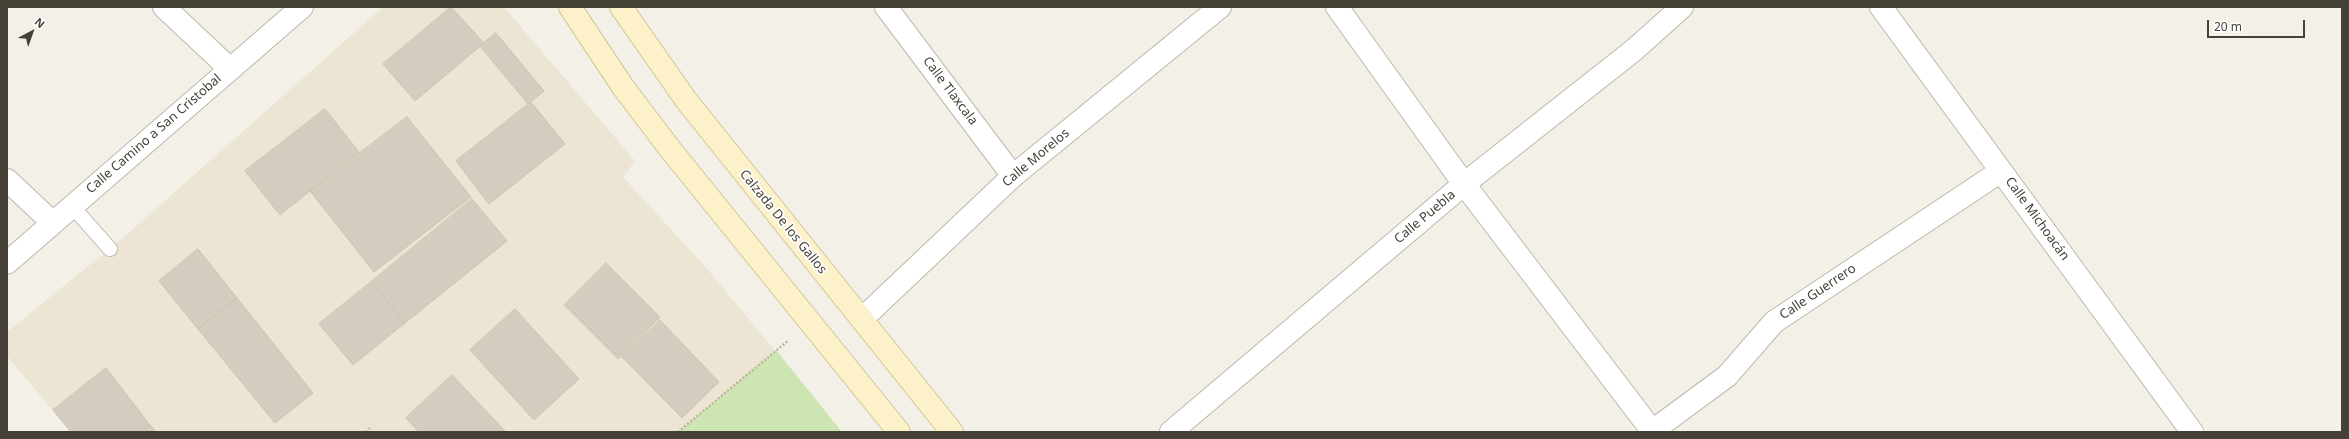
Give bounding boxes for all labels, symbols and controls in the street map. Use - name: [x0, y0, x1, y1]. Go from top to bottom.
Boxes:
- north arrow: [12, 12, 52, 52]
- scale bar: [2209, 12, 2307, 38]
- text: N: [32, 14, 48, 31]
- text: 20 m: [2214, 18, 2242, 35]
- street label: Calle Tlaxcala: [919, 54, 981, 128]
- street label: Calle Camino a San Cristobal: [83, 71, 225, 197]
- street label: Calle Morelos: [999, 126, 1073, 190]
- street label: Calzada De los Gallos: [736, 167, 830, 277]
- street label: Calle Michoacán: [2002, 174, 2072, 264]
- street label: Calle Puebla: [1391, 187, 1459, 247]
- street label: Calle Guerrero: [1777, 261, 1859, 323]

